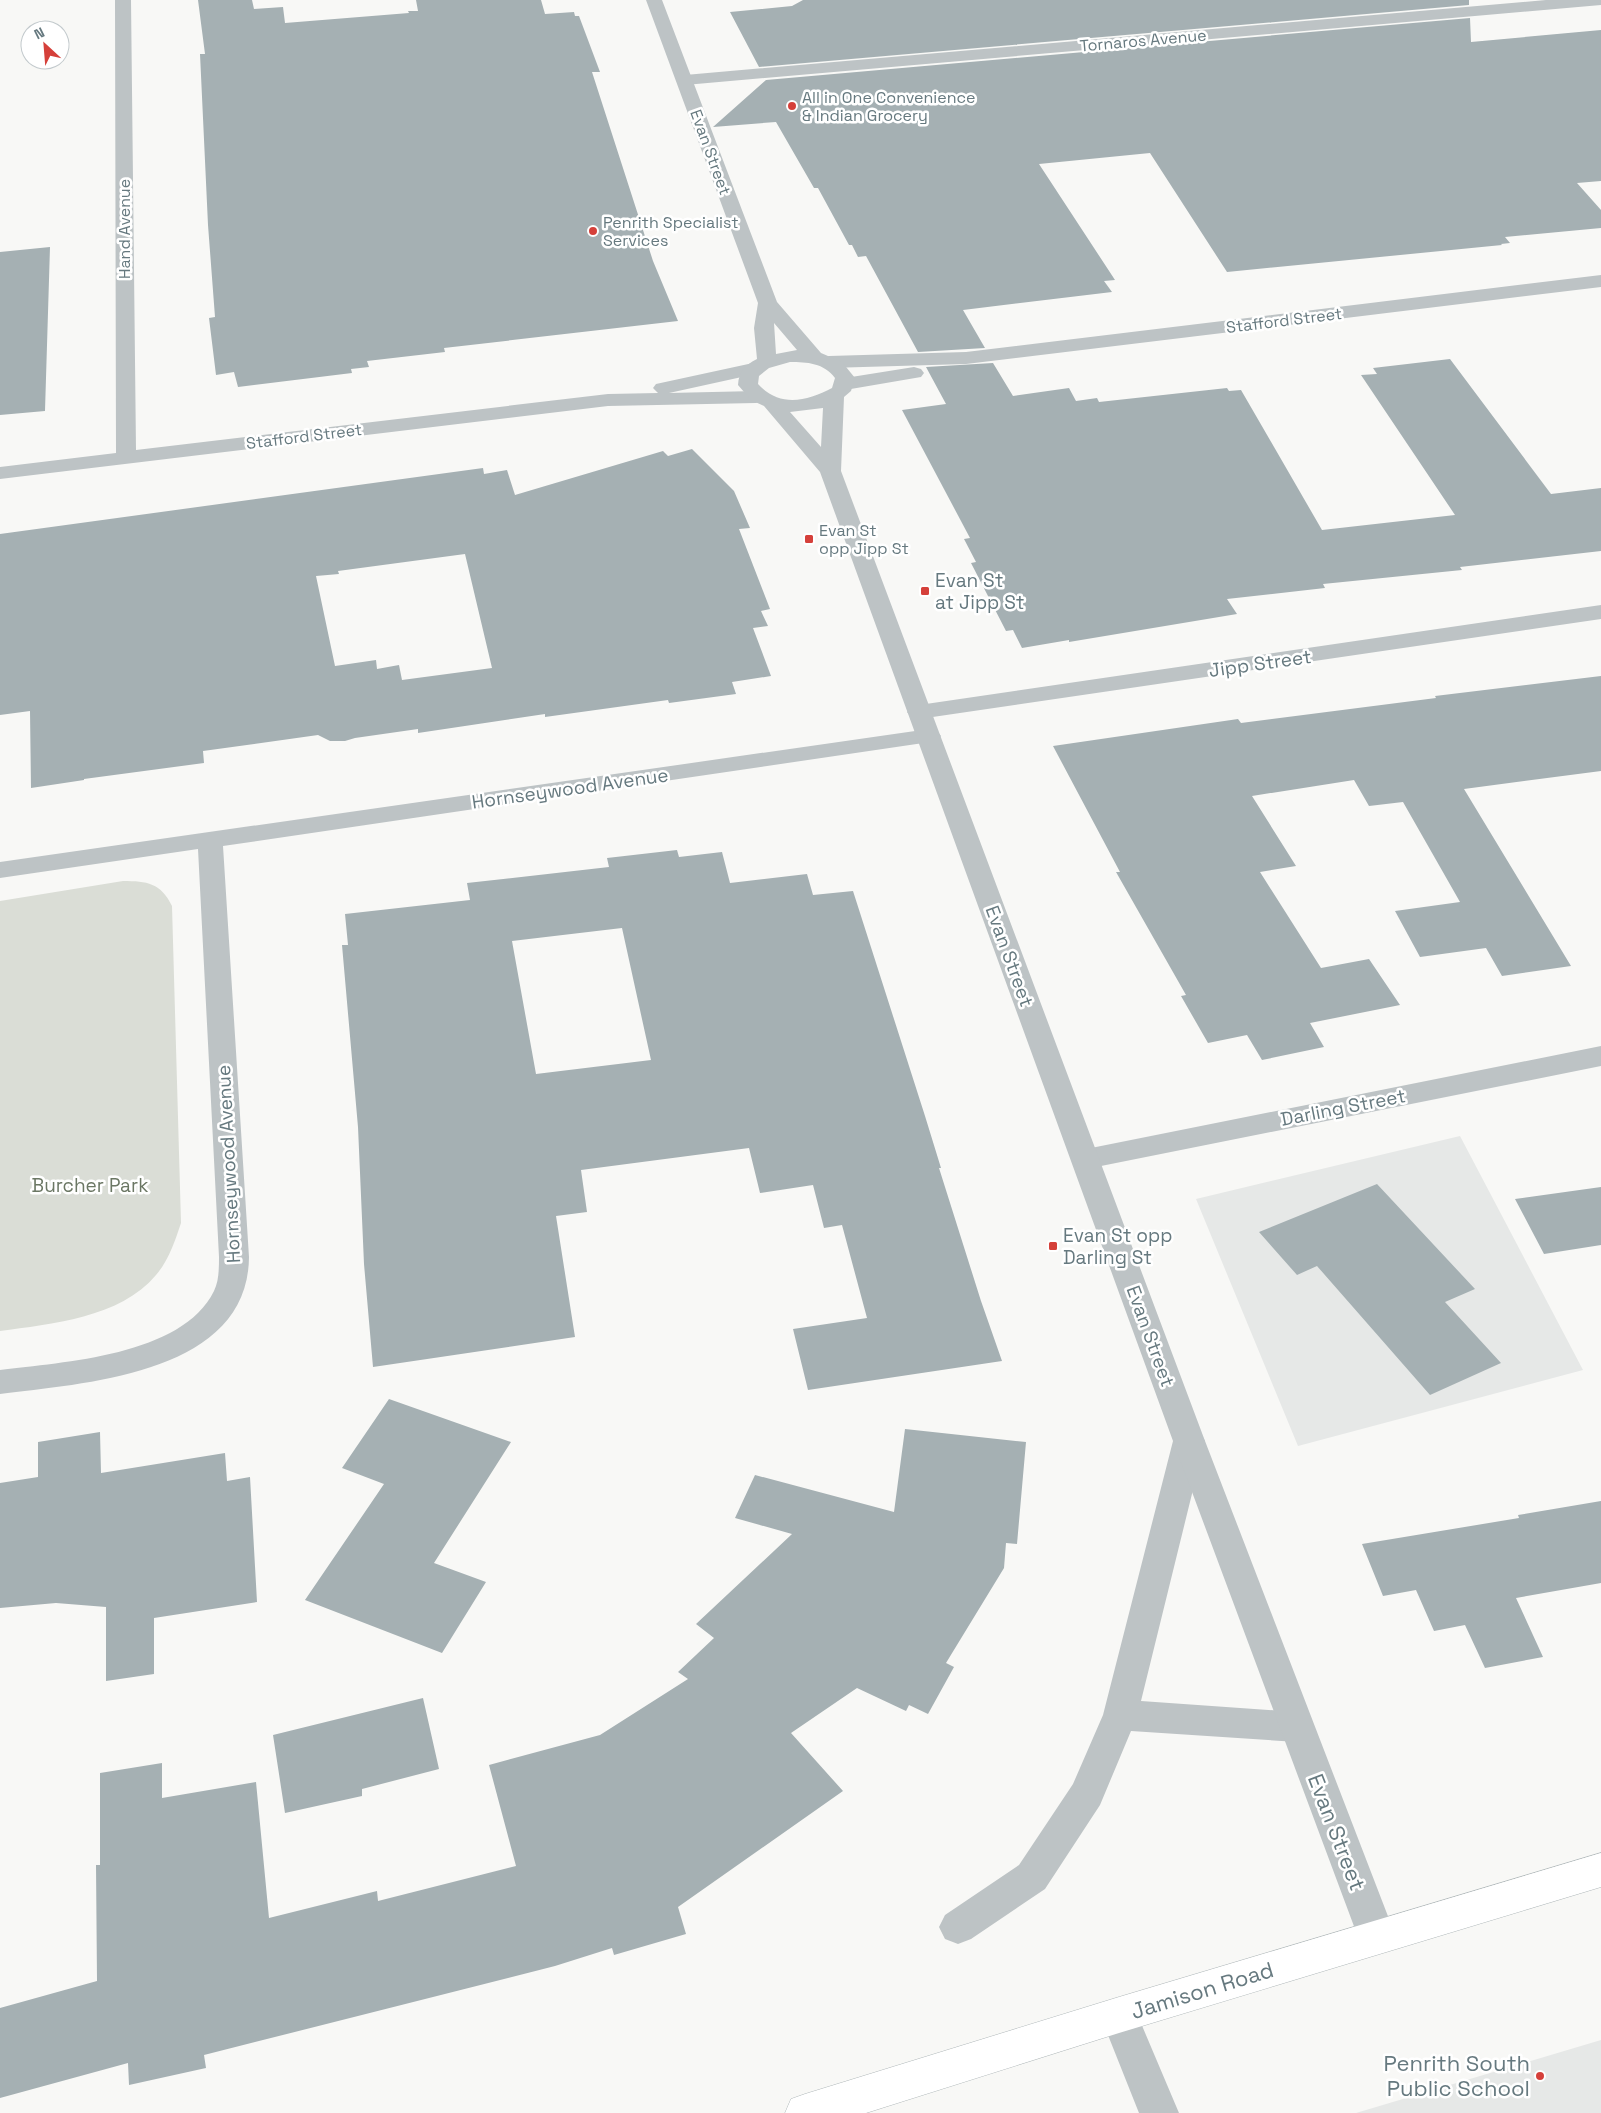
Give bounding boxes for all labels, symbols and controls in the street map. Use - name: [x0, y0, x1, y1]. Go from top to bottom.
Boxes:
- north arrow: [20, 20, 70, 70]
- text: N: [31, 23, 47, 43]
- street label: Tornaros Avenue: [1079, 24, 1207, 57]
- place label: All in One Convenience & Indian Grocery: [802, 87, 976, 126]
- marker: All in One Convenience & Indian Grocery: [786, 100, 798, 112]
- street label: Evan Street: [685, 107, 736, 198]
- street label: Hand Avenue: [114, 179, 135, 279]
- place label: Penrith Specialist Services: [603, 212, 739, 251]
- marker: Penrith Specialist Services: [587, 225, 599, 237]
- street label: Stafford Street: [1225, 303, 1343, 338]
- street label: Stafford Street: [245, 419, 363, 454]
- place label: Evan St opp Jipp St: [819, 520, 909, 559]
- marker: Evan St opp Jipp St: [803, 533, 815, 545]
- place label: Evan St at Jipp St: [935, 568, 1025, 615]
- marker: Evan St at Jipp St: [919, 585, 931, 597]
- street label: Jipp Street: [1207, 644, 1313, 683]
- street label: Hornseywood Avenue: [470, 762, 670, 815]
- street label: Evan Street: [980, 902, 1039, 1010]
- street label: Hornseywood Avenue: [211, 1064, 246, 1264]
- street label: Darling Street: [1278, 1083, 1408, 1132]
- park label: Burcher Park: [32, 1173, 148, 1198]
- place label: Evan St opp Darling St: [1063, 1223, 1173, 1270]
- marker: Evan St opp Darling St: [1047, 1240, 1059, 1252]
- street label: Evan Street: [1121, 1282, 1180, 1390]
- street label: Evan Street: [1302, 1770, 1372, 1894]
- street label: Jamison Road: [1127, 1955, 1277, 2025]
- place label: Penrith South Public School: [1384, 2049, 1530, 2102]
- marker: Penrith South Public School: [1534, 2070, 1546, 2082]

